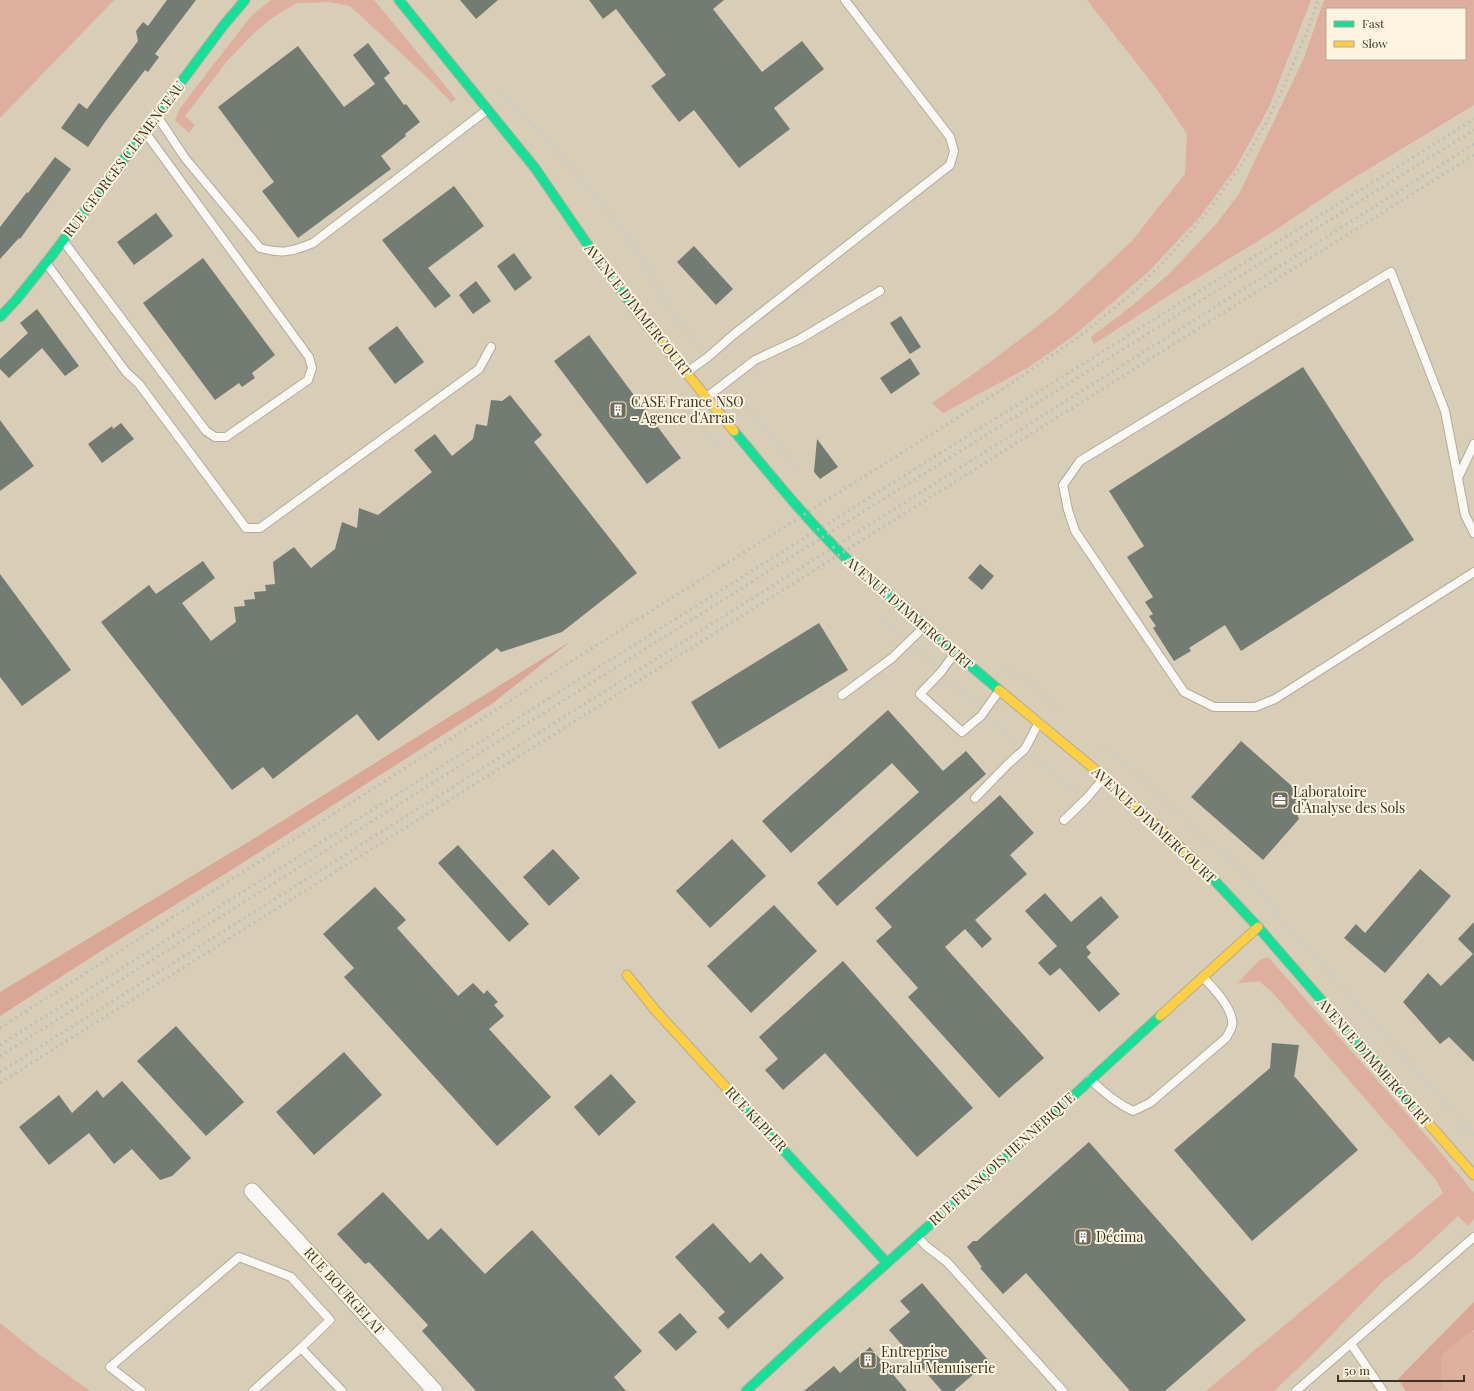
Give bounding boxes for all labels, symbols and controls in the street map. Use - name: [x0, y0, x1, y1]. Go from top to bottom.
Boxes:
- legend: [1326, 8, 1466, 60]
- text: Fast: [1362, 15, 1385, 31]
- text: Slow: [1362, 35, 1388, 51]
- street label: RUE GEORGES CLEMENCEAU: [59, 76, 189, 241]
- street label: AVENUE D'IMMERCOURT: [580, 239, 696, 380]
- place label: CASE France NSO - Agence d'Arras: [631, 392, 744, 427]
- building icon: CASE France NSO - Agence d'Arras: [608, 400, 628, 420]
- street label: AVENUE D'IMMERCOURT: [841, 551, 978, 674]
- street label: AVENUE D'IMMERCOURT: [1087, 761, 1221, 888]
- place label: Laboratoire d'Analyse des Sols: [1293, 782, 1405, 817]
- office icon: Laboratoire d'Analyse des Sols: [1270, 790, 1290, 810]
- street label: AVENUE D'IMMERCOURT: [1313, 993, 1435, 1130]
- street label: RUE KEPLER: [721, 1082, 792, 1156]
- street label: RUE FRANÇOIS HENNEBIQUE: [924, 1088, 1079, 1229]
- building icon: Décima: [1073, 1227, 1093, 1247]
- place label: Décima: [1096, 1227, 1144, 1246]
- street label: RUE BOURGELAT: [300, 1243, 389, 1339]
- place label: Entreprise Paralu Menuiserie: [881, 1342, 995, 1377]
- building icon: Entreprise Paralu Menuiserie: [858, 1350, 878, 1370]
- scale bar: [1338, 1357, 1464, 1383]
- text: 50 m: [1344, 1362, 1370, 1378]

